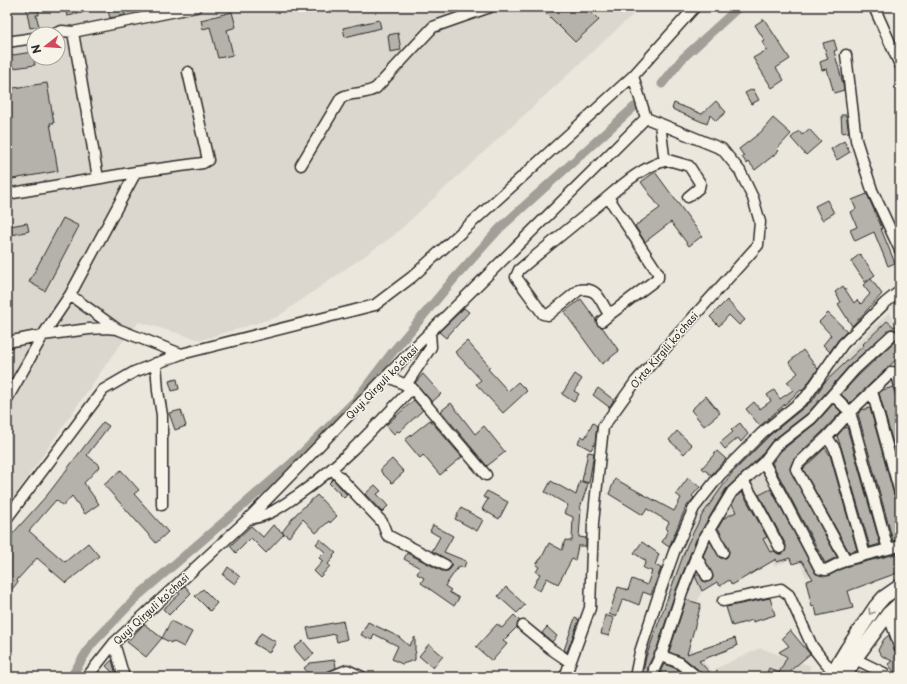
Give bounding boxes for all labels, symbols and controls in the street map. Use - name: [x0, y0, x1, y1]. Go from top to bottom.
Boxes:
- north arrow: [26, 26, 66, 66]
- text: N: [26, 42, 45, 56]
- street label: Oʻrta Kirgili koʻchasi: [626, 308, 701, 391]
- street label: Quyi Qirguli koʻchasi: [342, 341, 421, 422]
- street label: Quyi Qirguli koʻchasi: [109, 569, 192, 648]
- one-way arrow: [869, 608, 876, 615]

